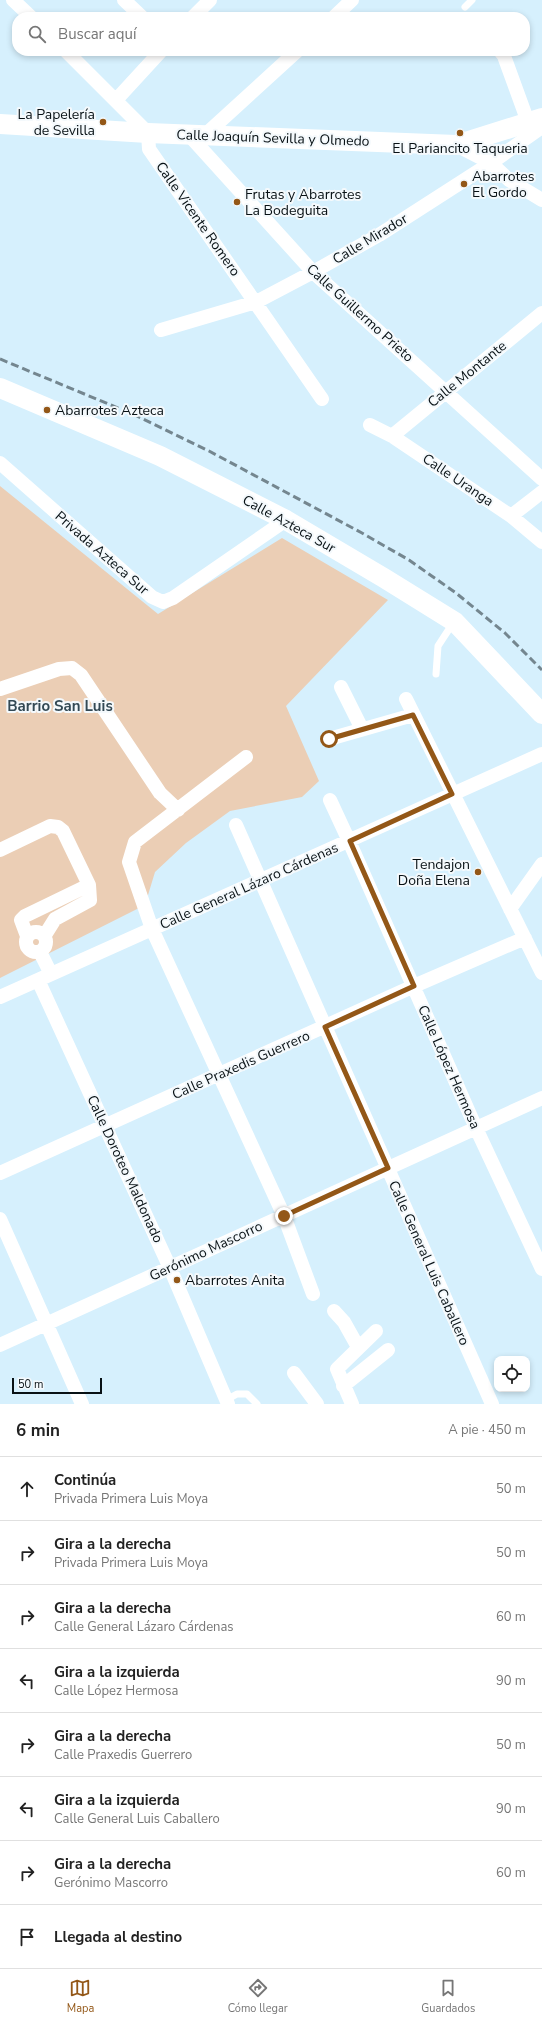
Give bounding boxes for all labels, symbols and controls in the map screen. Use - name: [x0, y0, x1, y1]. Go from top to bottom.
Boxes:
- search box: [12, 12, 530, 56]
- icon: search: [26, 23, 48, 45]
- text: Buscar aquí: [58, 24, 136, 44]
- place label: La Papelería de Sevilla: [18, 105, 95, 140]
- marker: La Papelería de Sevilla: [98, 117, 108, 127]
- street label: Calle Joaquín Sevilla y Olmedo: [176, 125, 370, 151]
- marker: El Pariancito Taqueria: [455, 128, 465, 138]
- place label: El Pariancito Taqueria: [392, 139, 528, 158]
- street label: Calle Vicente Romero: [151, 158, 245, 280]
- place label: Abarrotes El Gordo: [472, 167, 535, 202]
- marker: Abarrotes El Gordo: [459, 179, 469, 189]
- place label: Frutas y Abarrotes La Bodeguita: [245, 185, 362, 220]
- marker: Frutas y Abarrotes La Bodeguita: [232, 197, 242, 207]
- street label: Calle Mirador: [329, 209, 411, 269]
- street label: Calle Guillermo Prieto: [302, 260, 418, 366]
- street label: Calle Montante: [424, 336, 510, 412]
- place label: Abarrotes Azteca: [55, 401, 164, 420]
- marker: Abarrotes Azteca: [42, 405, 52, 415]
- street label: Calle Uranga: [419, 449, 497, 511]
- street label: Calle Azteca Sur: [239, 491, 339, 557]
- street label: Privada Azteca Sur: [51, 507, 153, 599]
- district label: Barrio San Luis: [7, 696, 113, 716]
- route start: [320, 730, 338, 748]
- street label: Calle General Lázaro Cárdenas: [157, 838, 341, 934]
- place label: Tendajon Doña Elena: [398, 855, 470, 890]
- marker: Tendajon Doña Elena: [473, 867, 483, 877]
- street label: Calle López Hermosa: [413, 1002, 485, 1132]
- street label: Calle Praxedis Guerrero: [169, 1026, 313, 1104]
- street label: Calle Doroteo Maldonado: [82, 1092, 168, 1246]
- street label: Calle General Luis Caballero: [384, 1178, 474, 1349]
- route end: [275, 1207, 293, 1225]
- street label: Gerónimo Mascorro: [146, 1216, 266, 1286]
- place label: Abarrotes Anita: [185, 1271, 285, 1290]
- marker: Abarrotes Anita: [172, 1275, 182, 1285]
- map controls: [494, 1356, 530, 1392]
- button: locate: [494, 1356, 530, 1392]
- scale bar: [12, 1376, 102, 1395]
- text: 50 m: [18, 1377, 43, 1392]
- text: 6 min: [16, 1419, 60, 1442]
- text: A pie · 450 m: [448, 1421, 526, 1439]
- text: Continúa: [54, 1470, 116, 1490]
- icon: ahead: [16, 1478, 38, 1500]
- text: 50 m: [496, 1480, 526, 1498]
- text: Privada Primera Luis Moya: [54, 1490, 208, 1508]
- text: Gira a la derecha: [54, 1534, 171, 1554]
- icon: right: [16, 1542, 38, 1564]
- text: 50 m: [496, 1544, 526, 1562]
- text: Privada Primera Luis Moya: [54, 1554, 208, 1572]
- text: Gira a la derecha: [54, 1598, 171, 1618]
- icon: right: [16, 1606, 38, 1628]
- text: 60 m: [496, 1608, 526, 1626]
- text: Calle General Lázaro Cárdenas: [54, 1618, 234, 1636]
- text: Gira a la izquierda: [54, 1662, 180, 1682]
- icon: left: [16, 1670, 38, 1692]
- text: 90 m: [496, 1672, 526, 1690]
- text: Calle López Hermosa: [54, 1682, 178, 1700]
- text: Gira a la derecha: [54, 1726, 171, 1746]
- icon: right: [16, 1734, 38, 1756]
- text: 50 m: [496, 1736, 526, 1754]
- text: Calle Praxedis Guerrero: [54, 1746, 192, 1764]
- text: Gira a la izquierda: [54, 1790, 180, 1810]
- icon: left: [16, 1798, 38, 1820]
- text: 90 m: [496, 1800, 526, 1818]
- text: Calle General Luis Caballero: [54, 1810, 220, 1828]
- text: Gira a la derecha: [54, 1854, 171, 1874]
- icon: right: [16, 1862, 38, 1884]
- text: 60 m: [496, 1864, 526, 1882]
- text: Gerónimo Mascorro: [54, 1874, 168, 1892]
- icon: arrive: [16, 1926, 38, 1948]
- text: Llegada al destino: [54, 1927, 182, 1947]
- tab: Mapa: [67, 1977, 94, 2016]
- tab: Cómo llegar: [228, 1977, 288, 2016]
- tab: Guardados: [421, 1977, 475, 2016]

